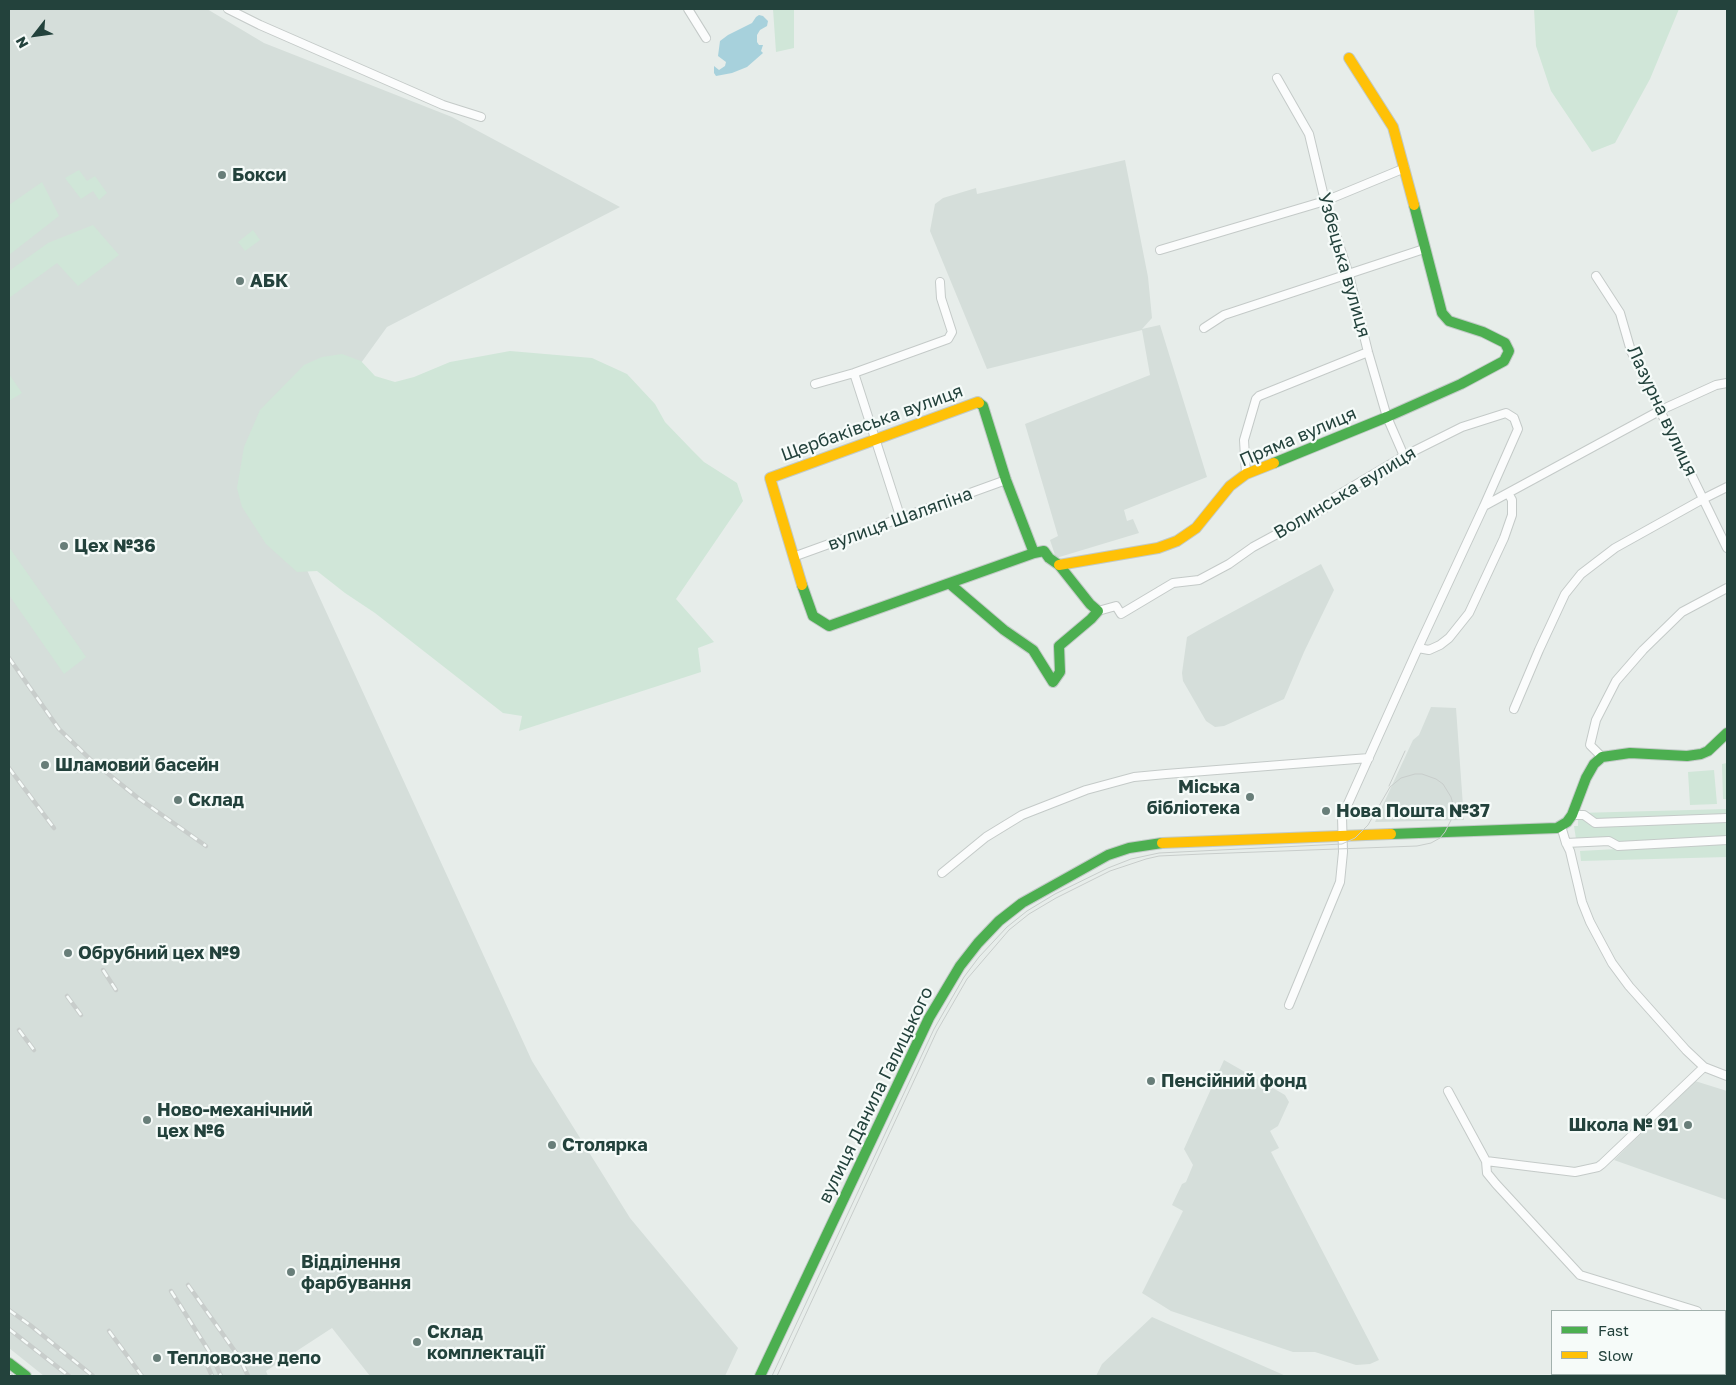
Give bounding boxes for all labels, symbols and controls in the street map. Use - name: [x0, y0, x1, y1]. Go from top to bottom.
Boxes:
- north arrow: [10, 10, 60, 60]
- text: N: [12, 34, 32, 52]
- place label: Бокси: [232, 164, 286, 186]
- marker: Бокси: [216, 169, 228, 181]
- street label: Узбецька вулиця: [1313, 190, 1375, 340]
- place label: АБК: [250, 270, 288, 292]
- marker: АБК: [234, 275, 246, 287]
- street label: Лазурна вулиця: [1622, 342, 1702, 480]
- street label: Щербаківська вулиця: [778, 380, 966, 466]
- street label: Пряма вулиця: [1236, 403, 1360, 471]
- street label: Волинська вулиця: [1270, 442, 1420, 544]
- street label: вулиця Шаляпіна: [825, 483, 975, 555]
- place label: Цех №36: [74, 535, 156, 557]
- marker: Цех №36: [58, 540, 70, 552]
- place label: Шламовий басейн: [55, 754, 219, 776]
- marker: Шламовий басейн: [39, 759, 51, 771]
- place label: Міська бібліотека: [1147, 776, 1240, 819]
- place label: Склад: [188, 789, 244, 811]
- marker: Міська бібліотека: [1244, 791, 1256, 803]
- marker: Склад: [172, 794, 184, 806]
- place label: Нова Пошта №37: [1336, 800, 1490, 822]
- marker: Нова Пошта №37: [1320, 805, 1332, 817]
- place label: Обрубний цех №9: [78, 942, 240, 964]
- marker: Обрубний цех №9: [62, 947, 74, 959]
- street label: вулиця Данила Галицького: [814, 983, 938, 1207]
- place label: Пенсійний фонд: [1161, 1070, 1307, 1092]
- marker: Пенсійний фонд: [1145, 1075, 1157, 1087]
- place label: Ново-механічний цех №6: [157, 1099, 313, 1142]
- marker: Ново-механічний цех №6: [141, 1114, 153, 1126]
- place label: Школа № 91: [1568, 1114, 1678, 1136]
- marker: Школа № 91: [1682, 1119, 1694, 1131]
- place label: Столярка: [562, 1134, 648, 1156]
- marker: Столярка: [546, 1139, 558, 1151]
- place label: Відділення фарбування: [301, 1251, 411, 1294]
- marker: Відділення фарбування: [285, 1266, 297, 1278]
- legend: [1551, 1310, 1726, 1375]
- place label: Склад комплектації: [427, 1321, 545, 1364]
- text: Fast: [1598, 1321, 1629, 1339]
- marker: Склад комплектації: [411, 1336, 423, 1348]
- text: Slow: [1598, 1346, 1633, 1364]
- place label: Тепловозне депо: [167, 1347, 321, 1369]
- marker: Тепловозне депо: [151, 1352, 163, 1364]

